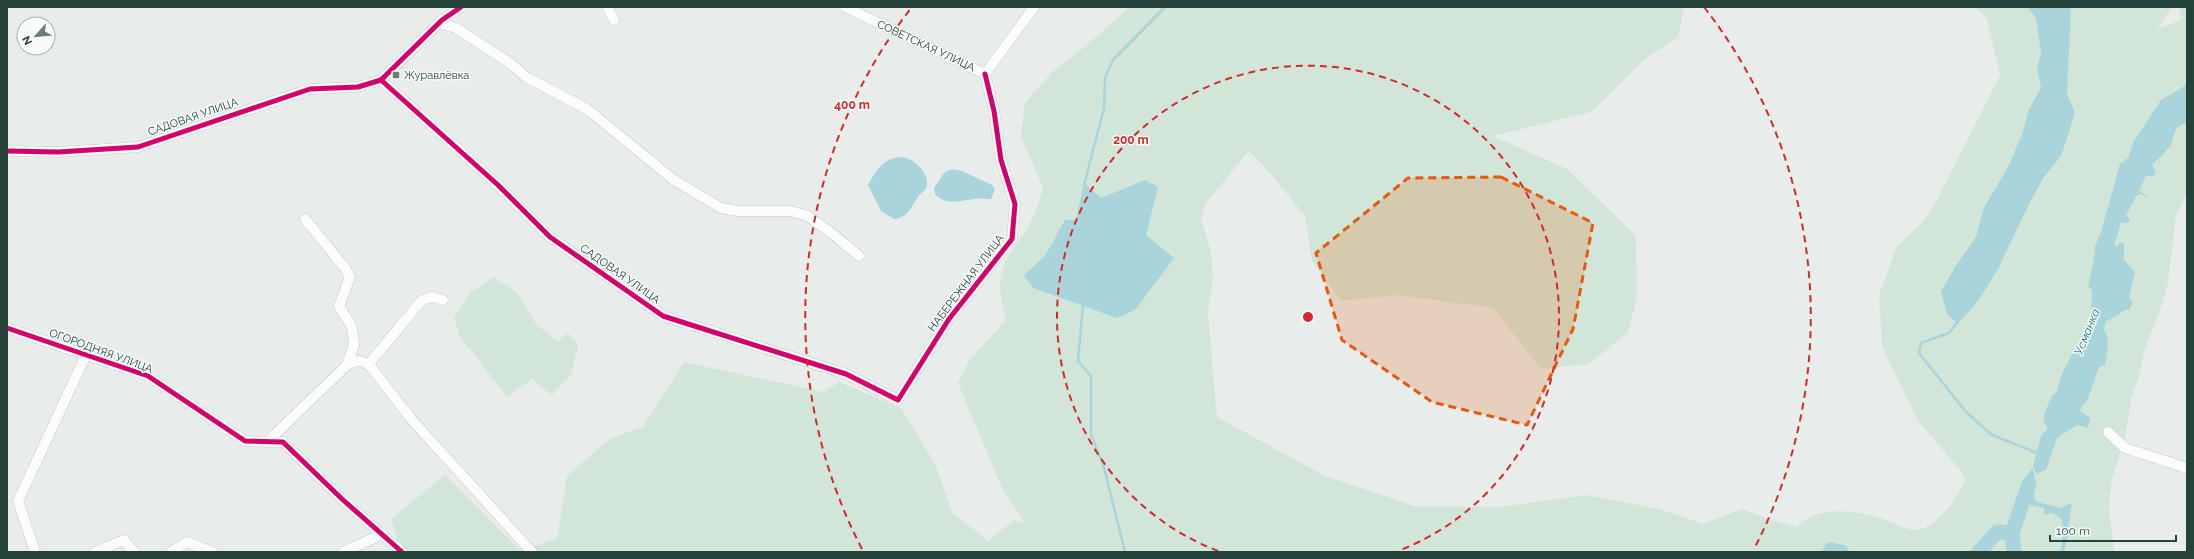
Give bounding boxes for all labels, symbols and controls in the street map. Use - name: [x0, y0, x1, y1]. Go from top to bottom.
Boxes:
- north arrow: [16, 16, 56, 56]
- street label: СОВЕТСКАЯ УЛИЦА: [875, 18, 978, 75]
- text: N: [20, 34, 35, 47]
- place label: Журавлёвка: [404, 69, 469, 82]
- marker: Журавлёвка: [391, 70, 401, 80]
- street label: САДОВАЯ УЛИЦА: [146, 95, 240, 139]
- text: 400 m: [834, 98, 870, 112]
- text: 200 m: [1113, 133, 1149, 147]
- street label: НАБЕРЕЖНАЯ УЛИЦА: [925, 232, 1007, 334]
- street label: САДОВАЯ УЛИЦА: [578, 242, 663, 307]
- water label: Усманка: [2071, 307, 2103, 357]
- centre of rings: [1301, 310, 1315, 324]
- street label: ОГОРОДНЯЯ УЛИЦА: [48, 326, 155, 376]
- scale bar: [2050, 517, 2176, 543]
- text: 100 m: [2056, 524, 2090, 538]

